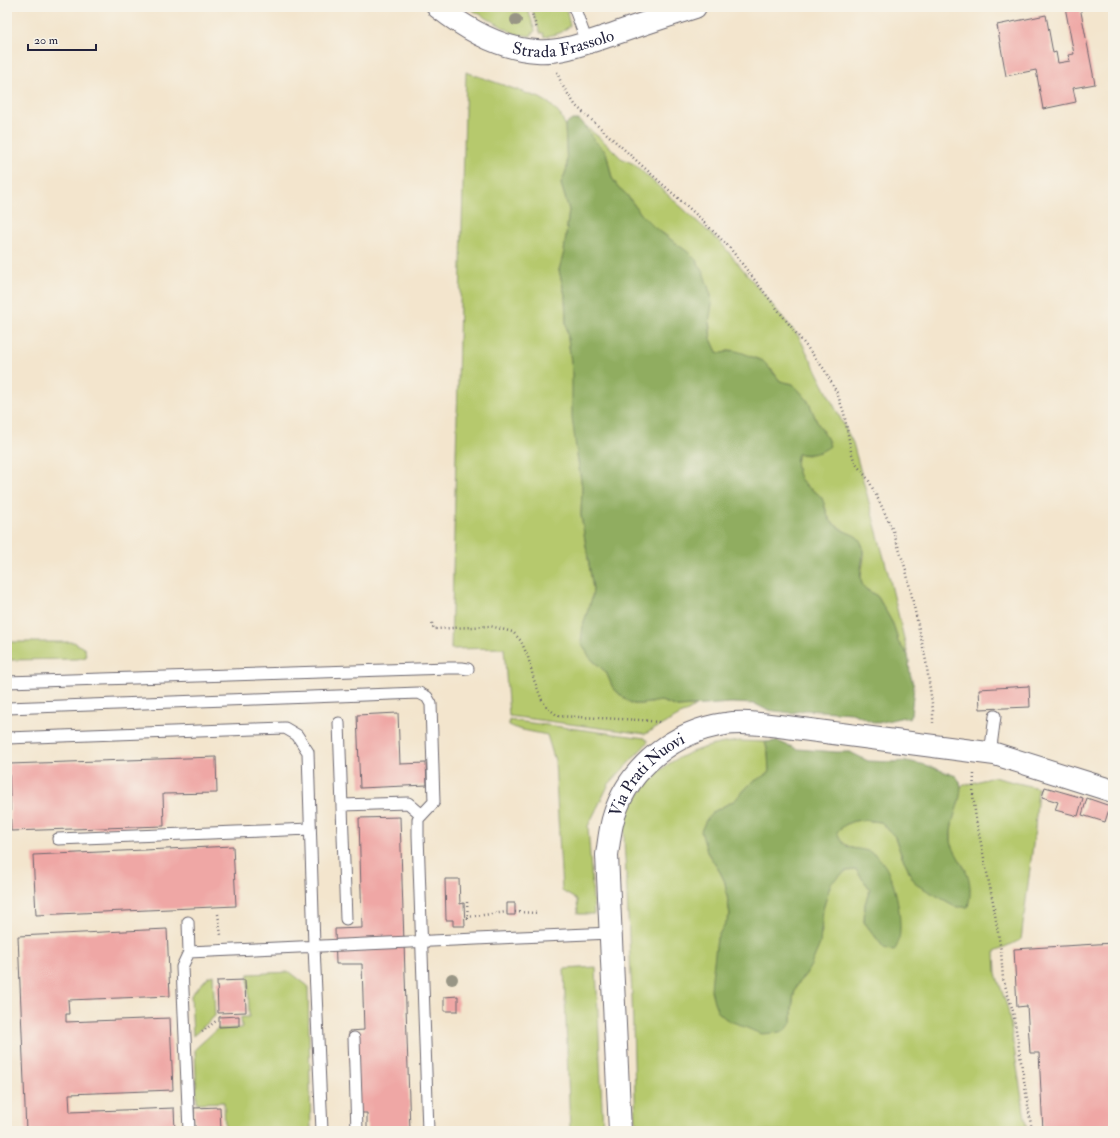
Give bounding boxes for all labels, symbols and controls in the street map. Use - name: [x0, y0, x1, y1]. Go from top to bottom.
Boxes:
- street label: Strada Frassolo: [510, 25, 617, 62]
- scale bar: [28, 26, 96, 52]
- text: 20 m: [34, 33, 59, 48]
- street label: Via Prati Nuovi: [605, 728, 689, 819]

